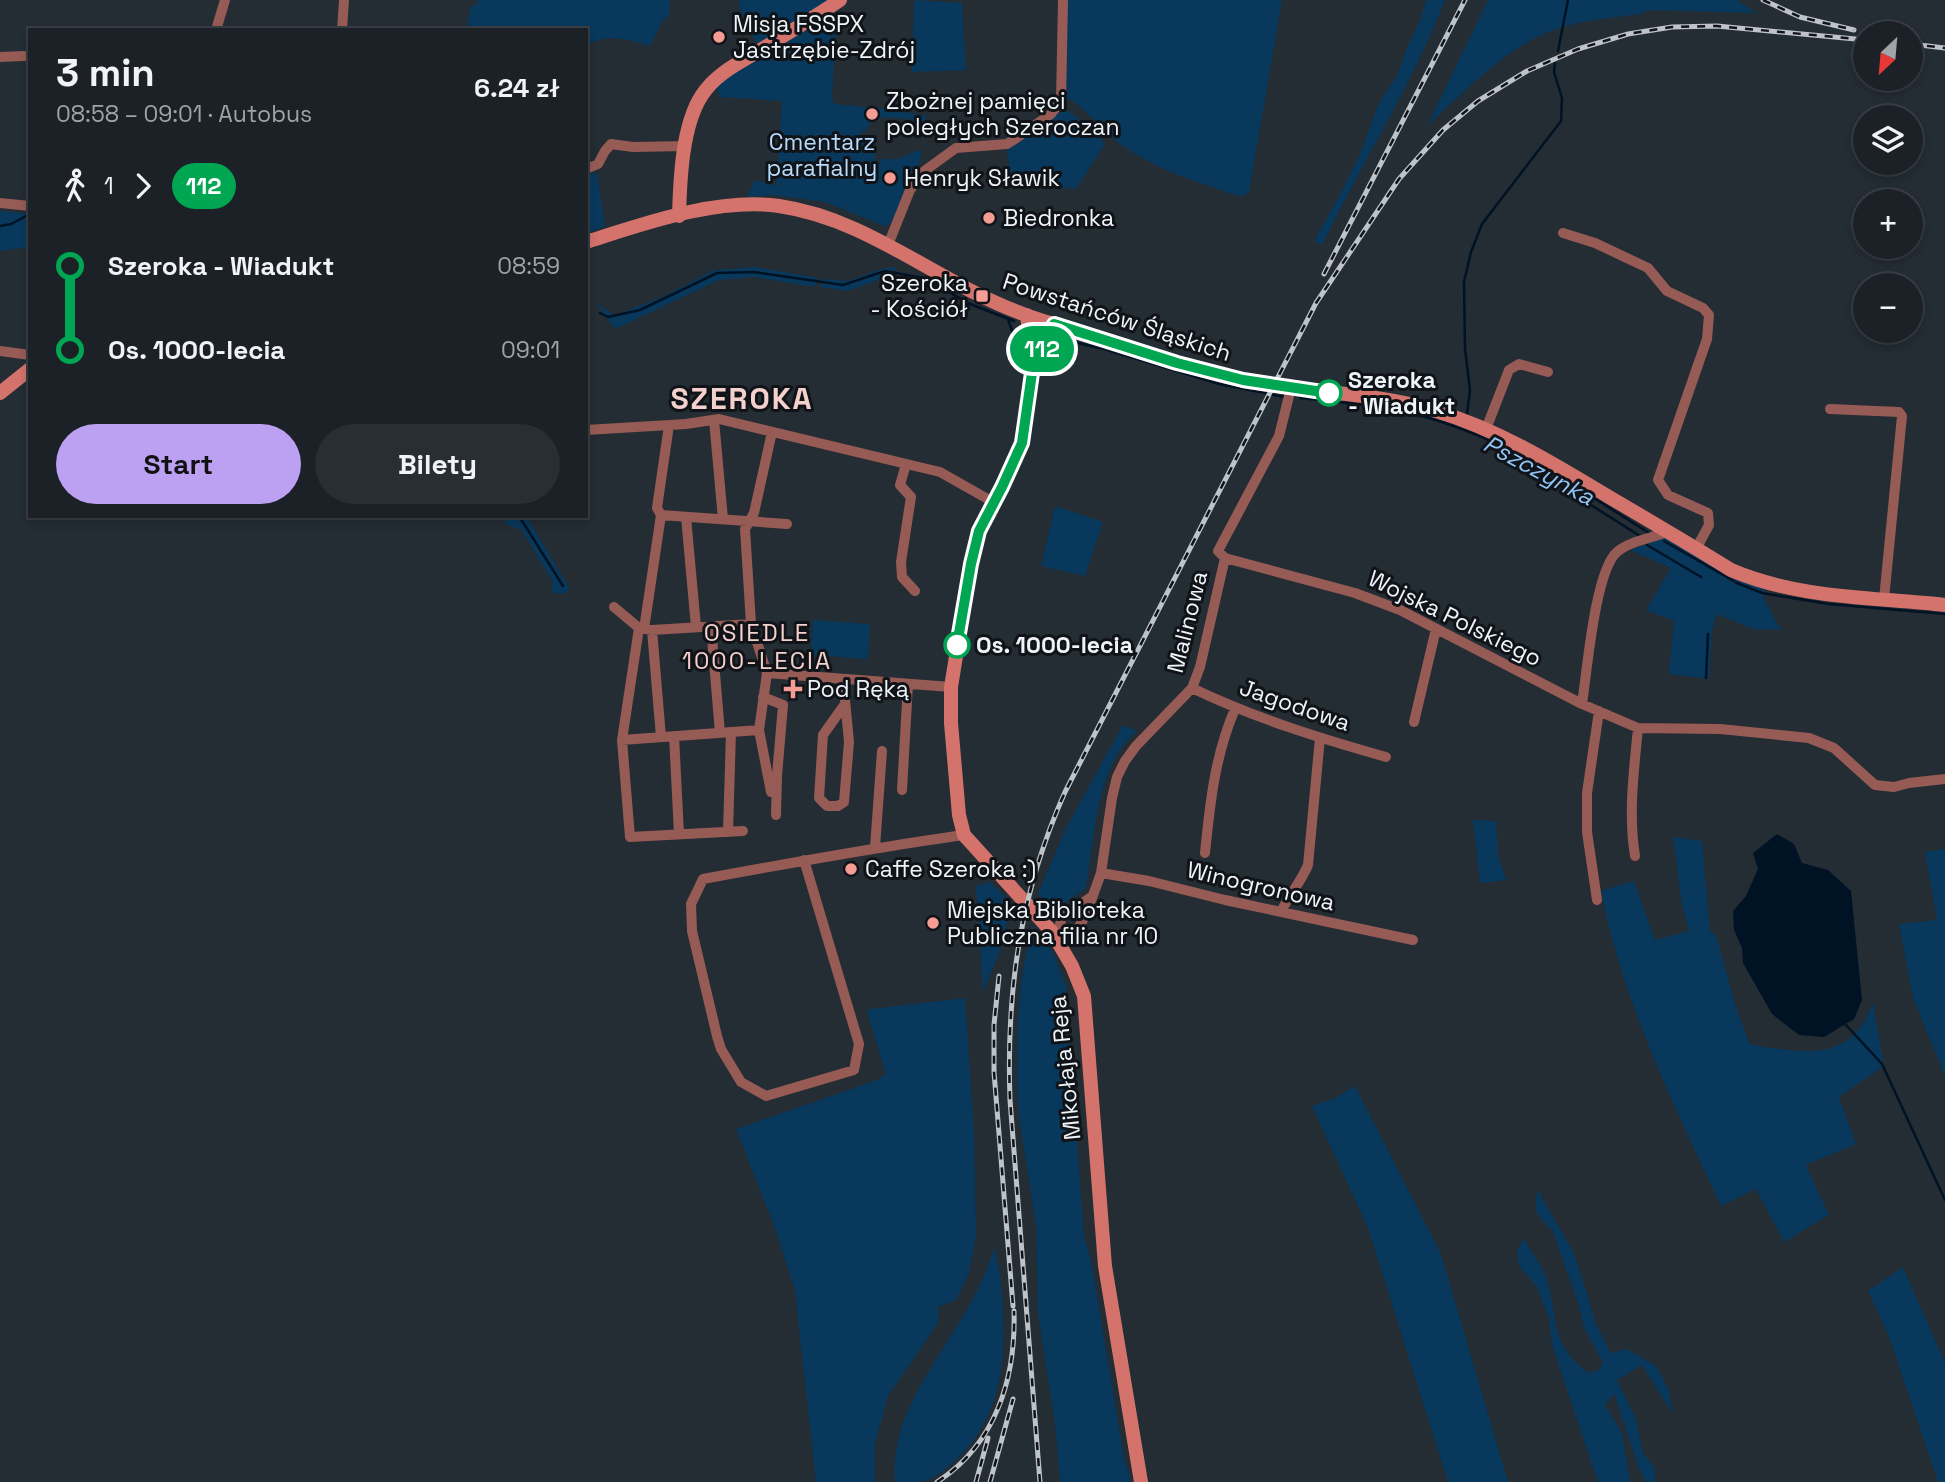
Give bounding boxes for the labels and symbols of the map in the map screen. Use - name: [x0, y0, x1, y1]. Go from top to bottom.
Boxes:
- place label: Misja FSSPX Jastrzębie-Zdrój: [733, 9, 915, 65]
- north arrow: [1853, 21, 1923, 91]
- marker: Misja FSSPX Jastrzębie-Zdrój: [711, 29, 727, 45]
- place label: Zbożnej pamięci poległych Szeroczan: [886, 86, 1120, 142]
- marker: Zbożnej pamięci poległych Szeroczan: [864, 106, 880, 122]
- park label: Cmentarz parafialny: [767, 127, 877, 183]
- place label: Henryk Sławik: [904, 163, 1060, 193]
- marker: Henryk Sławik: [882, 170, 898, 186]
- place label: Biedronka: [1003, 203, 1114, 233]
- marker: Biedronka: [981, 210, 997, 226]
- street label: Powstańców Śląskich: [999, 266, 1235, 368]
- place label: Szeroka - Kościół: [870, 268, 968, 324]
- marker: Szeroka - Kościół: [974, 288, 990, 304]
- line badge: 112: [1002, 326, 1082, 372]
- place label: Szeroka - Wiadukt: [1348, 365, 1455, 421]
- district label: SZEROKA: [670, 379, 814, 418]
- marker: Szeroka - Wiadukt: [1316, 380, 1342, 406]
- water label: Pszczynka: [1478, 428, 1600, 512]
- street label: Wojska Polskiego: [1363, 563, 1547, 673]
- street label: Malinowa: [1160, 568, 1214, 676]
- district label: OSIEDLE 1000-LECIA: [682, 617, 832, 676]
- place label: Os. 1000-lecia: [976, 630, 1133, 660]
- marker: Os. 1000-lecia: [944, 632, 970, 658]
- street label: Jagodowa: [1236, 672, 1354, 738]
- place label: Pod Ręką: [807, 674, 909, 704]
- marker: Pod Ręką: [785, 681, 801, 697]
- place label: Caffe Szeroka :): [865, 854, 1036, 884]
- street label: Winogronowa: [1184, 854, 1338, 918]
- marker: Caffe Szeroka :): [843, 861, 859, 877]
- place label: Miejska Biblioteka Publiczna filia nr 10: [947, 895, 1158, 951]
- marker: Miejska Biblioteka Publiczna filia nr 10: [925, 915, 941, 931]
- street label: Mikołaja Reja: [1042, 994, 1088, 1142]

